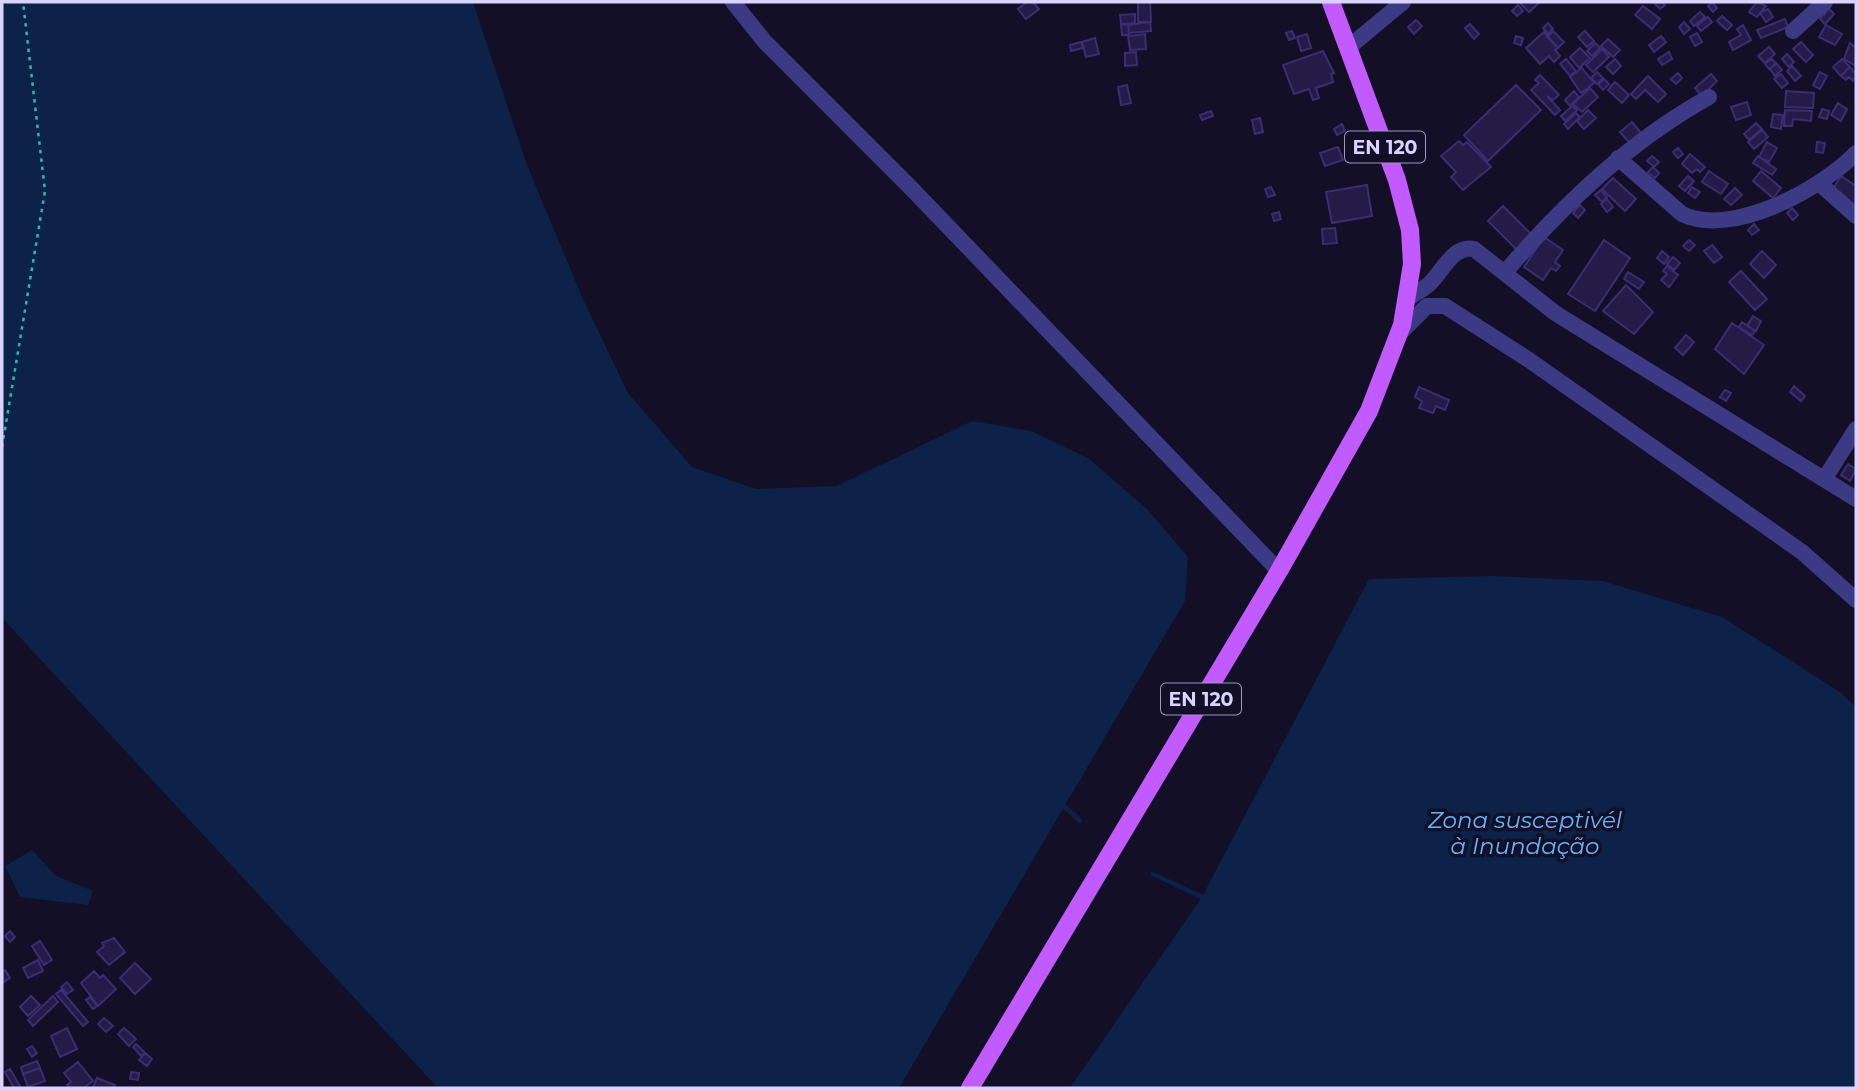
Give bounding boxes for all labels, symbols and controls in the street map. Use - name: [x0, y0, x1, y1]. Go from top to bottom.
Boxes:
- road number: EN 120: [1345, 132, 1425, 162]
- road number: EN 120: [1161, 684, 1241, 714]
- water label: Zona susceptivél à Inundação: [1427, 806, 1623, 860]

